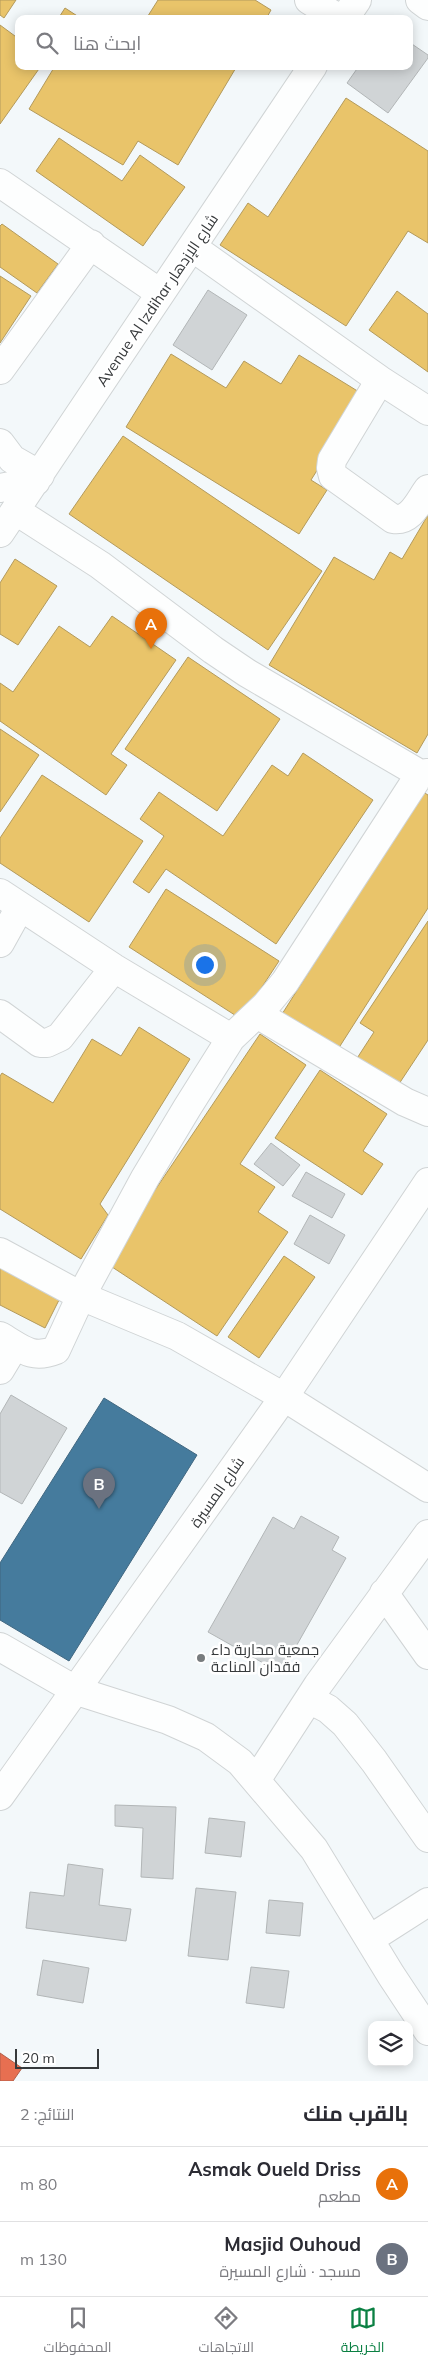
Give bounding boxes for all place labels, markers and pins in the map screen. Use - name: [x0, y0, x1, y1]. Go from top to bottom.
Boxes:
- pin: A: [135, 608, 167, 649]
- pin: B: [83, 1468, 115, 1509]
- place label: جمعية محاربة داء فقدان المناعة: [211, 1640, 319, 1677]
- marker: جمعية محاربة داء فقدان المناعة: [195, 1652, 207, 1664]

